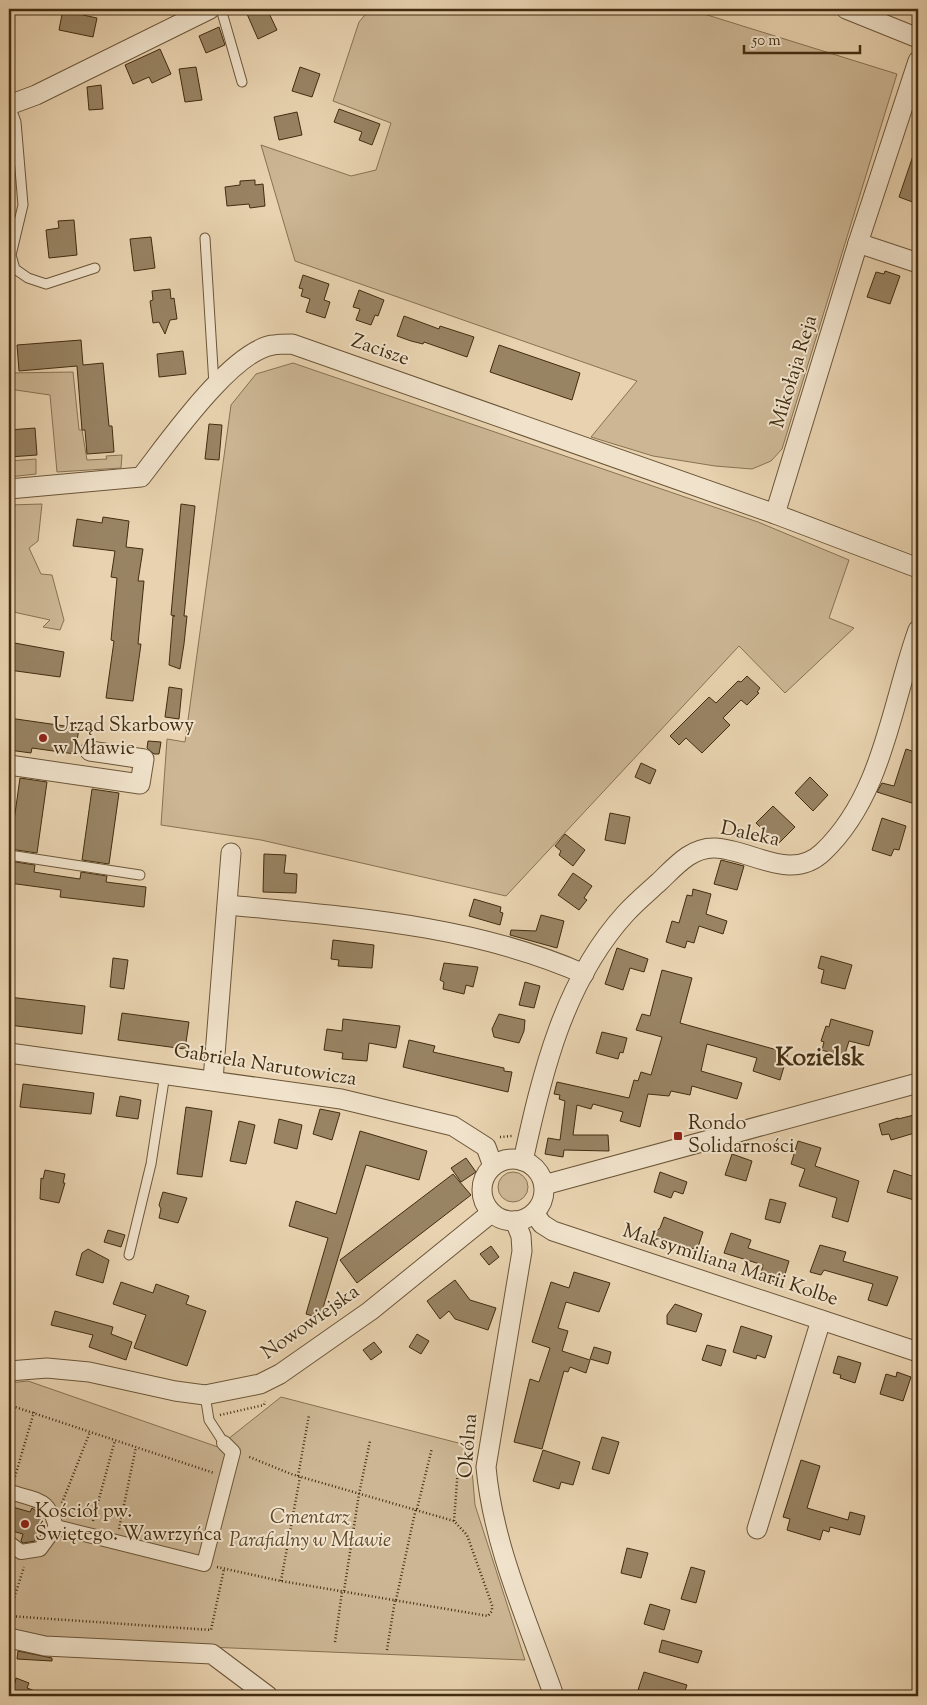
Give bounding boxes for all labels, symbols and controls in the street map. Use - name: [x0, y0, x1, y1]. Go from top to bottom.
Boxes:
- scale bar: [744, 22, 861, 54]
- text: 50 m: [751, 31, 781, 52]
- street label: Mikołaja Reja: [764, 312, 826, 432]
- street label: Zacisze: [347, 328, 413, 374]
- place label: Urząd Skarbowy w Mławie: [53, 712, 194, 764]
- marker: Urząd Skarbowy w Mławie: [37, 732, 49, 744]
- street label: Daleka: [718, 815, 782, 855]
- street label: Gabriela Narutowicza: [171, 1037, 359, 1095]
- district label: Kozielsk: [775, 1041, 865, 1077]
- place label: Rondo Solidarności: [688, 1110, 795, 1162]
- marker: Rondo Solidarności: [672, 1130, 684, 1142]
- street label: Maksymiliana Marii Kolbe: [618, 1217, 842, 1315]
- street label: Nowowiejska: [256, 1278, 366, 1368]
- street label: Okólna: [452, 1412, 486, 1480]
- place label: Kościół pw. Świętego. Wawrzyńca: [35, 1498, 222, 1550]
- park label: Cmentarz Parafialny w Mławie: [229, 1504, 391, 1556]
- marker: Kościół pw. Świętego. Wawrzyńca: [19, 1518, 31, 1530]

